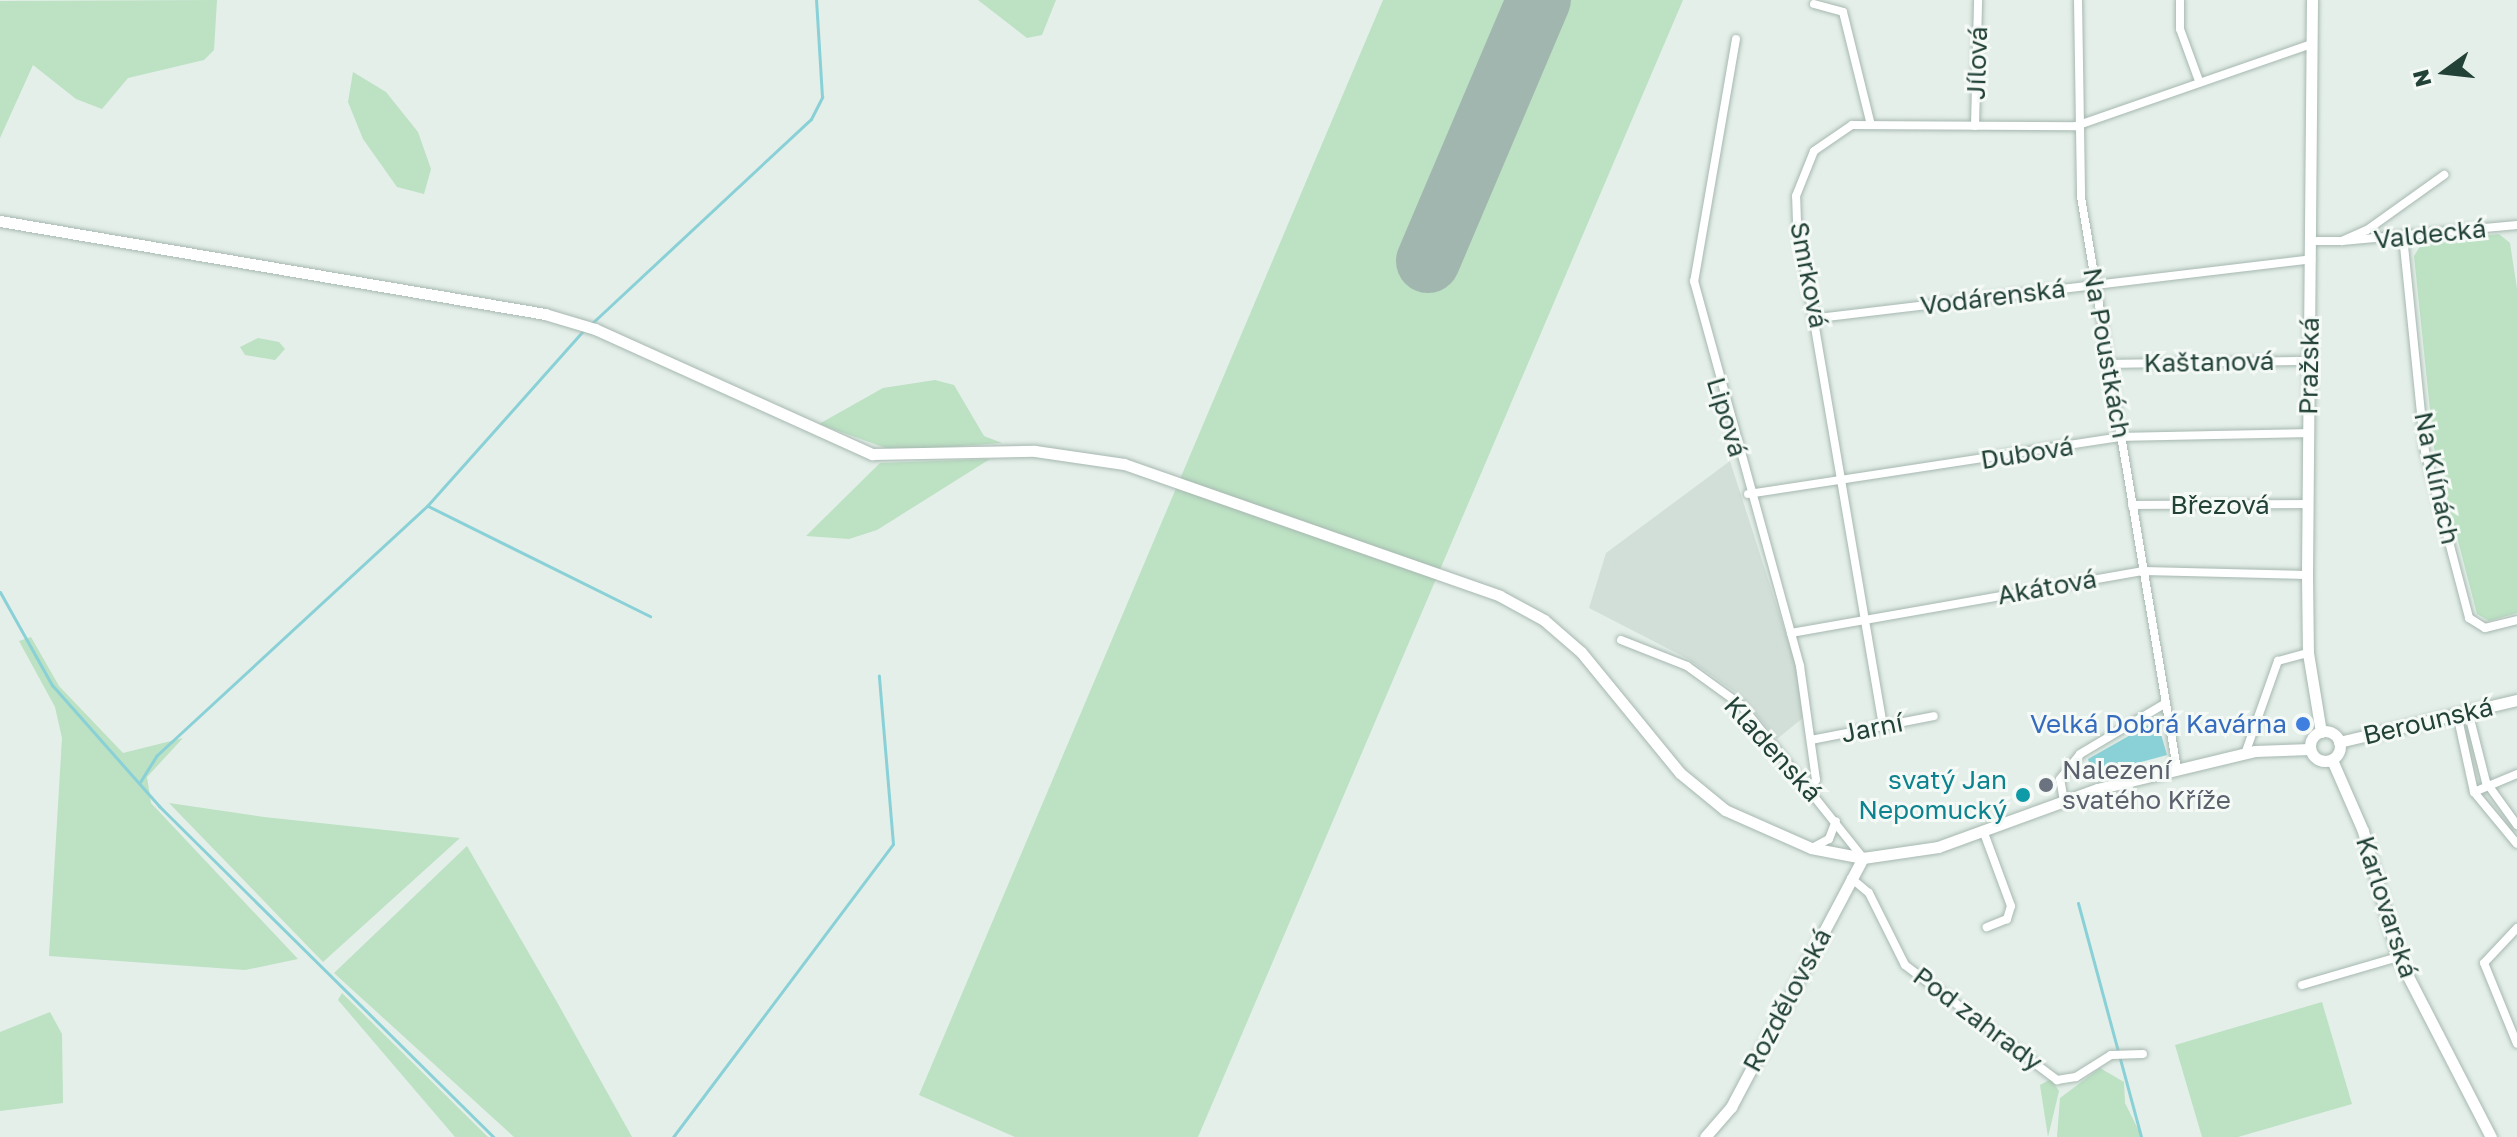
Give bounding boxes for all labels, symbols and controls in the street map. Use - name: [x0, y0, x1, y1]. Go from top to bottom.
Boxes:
- street label: Jílová: [1960, 26, 1994, 100]
- north arrow: [2405, 32, 2485, 112]
- text: N: [2406, 67, 2437, 90]
- street label: Valdecká: [2372, 213, 2488, 255]
- street label: Smrková: [1783, 219, 1835, 331]
- street label: Na Poustkách: [2077, 265, 2137, 441]
- street label: Vodárenská: [1919, 273, 2067, 321]
- street label: Pražská: [2293, 317, 2325, 415]
- street label: Kaštanová: [2143, 345, 2275, 379]
- street label: Lipová: [1700, 374, 1754, 460]
- street label: Na Klínách: [2408, 409, 2466, 547]
- street label: Dubová: [1978, 430, 2076, 476]
- street label: Březová: [2170, 489, 2270, 521]
- street label: Akátová: [1995, 563, 2099, 611]
- street label: Kladenská: [1718, 690, 1828, 808]
- street label: Berounská: [2360, 691, 2496, 751]
- street label: Jarní: [1838, 707, 1906, 749]
- place label: Velká Dobrá Kavárna: [2030, 708, 2287, 740]
- marker: Velká Dobrá Kavárna: [2294, 715, 2312, 733]
- place label: Nalezení svatého Kříže: [2062, 754, 2231, 816]
- place label: svatý Jan Nepomucký: [1858, 764, 2007, 826]
- marker: Nalezení svatého Kříže: [2037, 776, 2055, 794]
- marker: svatý Jan Nepomucký: [2014, 786, 2032, 804]
- street label: Karlovarská: [2349, 832, 2425, 982]
- street label: Rozdělovská: [1736, 923, 1838, 1077]
- street label: Pod zahrady: [1907, 960, 2049, 1078]

